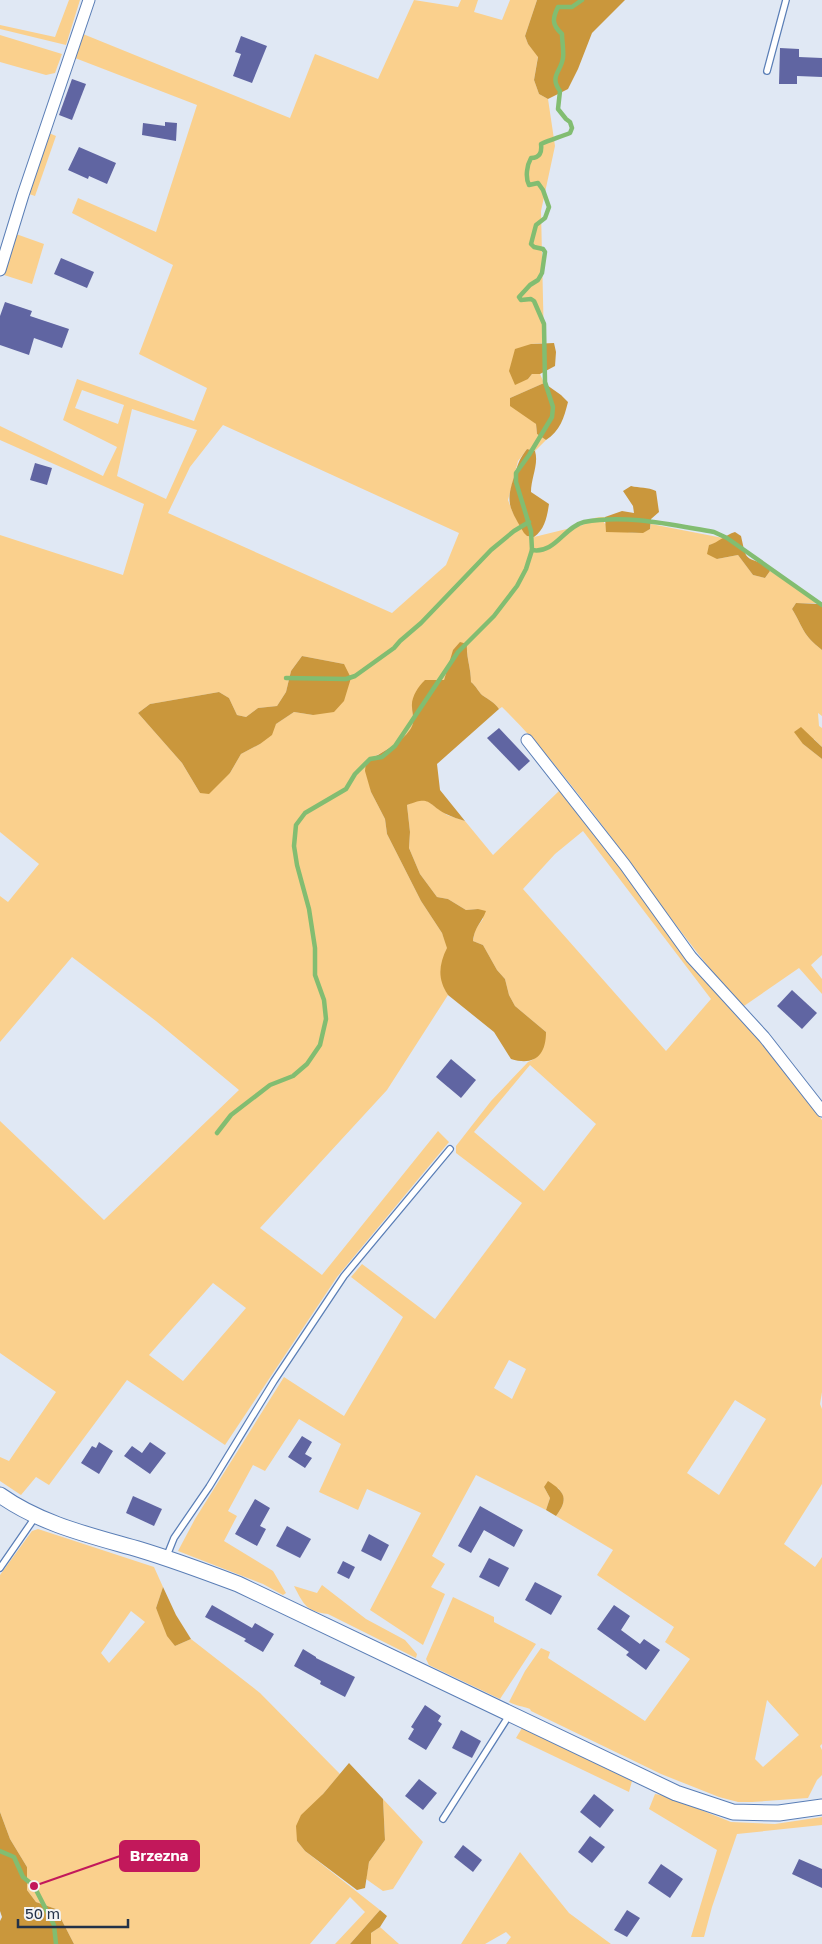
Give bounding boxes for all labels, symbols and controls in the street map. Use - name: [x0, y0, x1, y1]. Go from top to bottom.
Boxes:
- callout: Brzezna: [120, 1841, 199, 1871]
- text: Brzezna: [130, 1846, 188, 1864]
- scale bar: [18, 1896, 128, 1928]
- text: 50 m: [25, 1904, 60, 1922]

